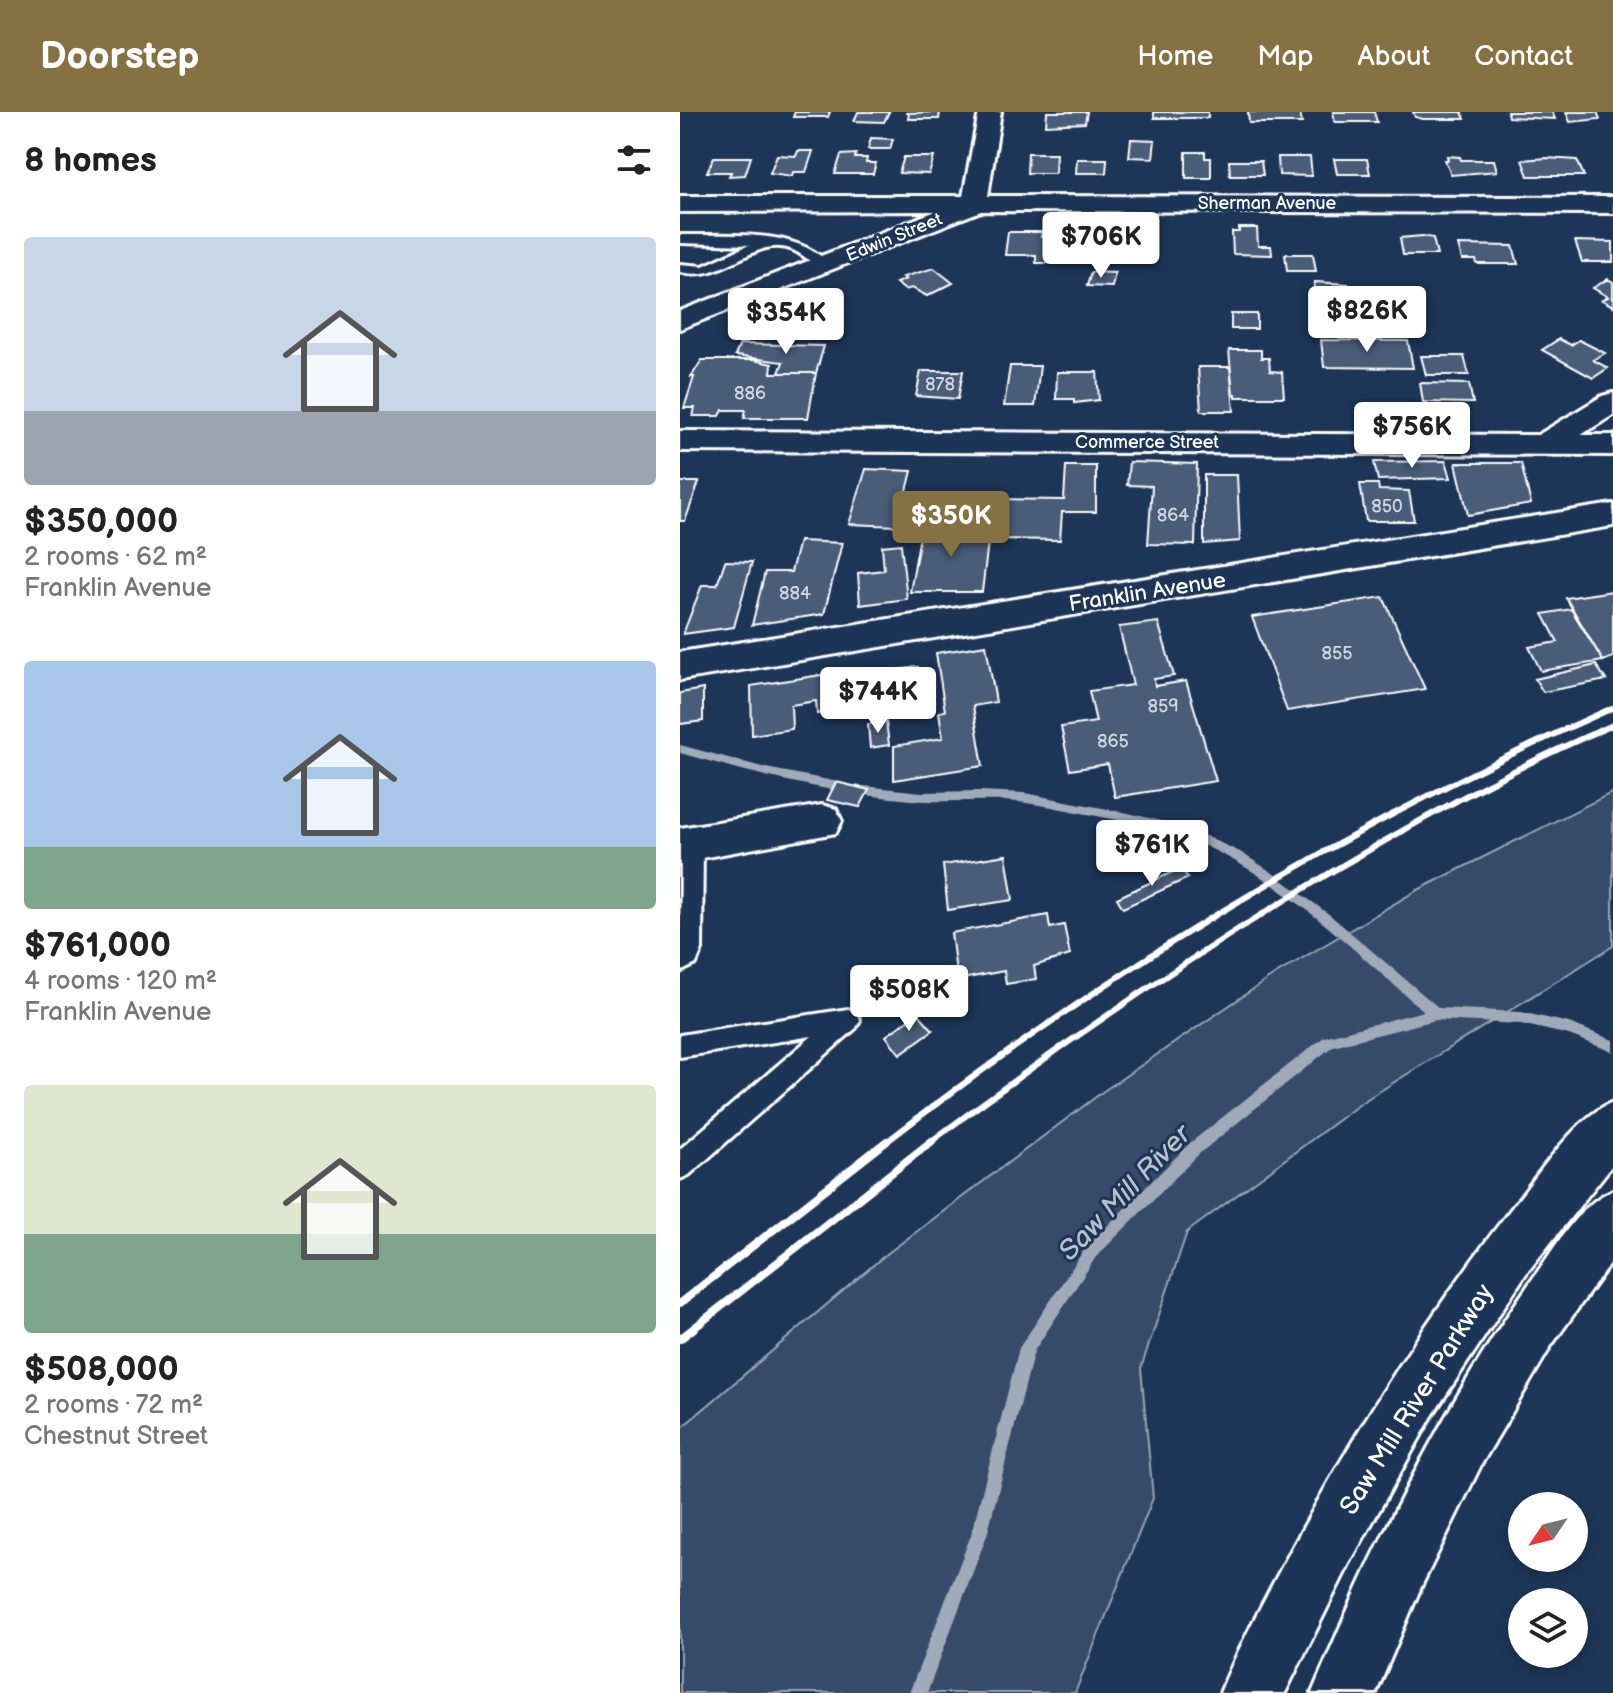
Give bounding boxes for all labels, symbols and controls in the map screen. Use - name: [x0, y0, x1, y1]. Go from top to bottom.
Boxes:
- text: Doorstep: [40, 34, 199, 79]
- text: Home: [1137, 40, 1213, 73]
- text: Map: [1257, 40, 1314, 73]
- text: About: [1358, 40, 1430, 73]
- text: Contact: [1474, 40, 1573, 73]
- icon: filters: [612, 138, 656, 182]
- text: 8 homes: [24, 140, 157, 181]
- street label: Sherman Avenue: [1198, 193, 1337, 214]
- street label: Edwin Street: [843, 208, 946, 266]
- pin: $706K: [1045, 212, 1157, 280]
- text: $706K: [1060, 222, 1142, 253]
- pin: $826K: [1311, 286, 1423, 354]
- pin: $354K: [730, 288, 842, 356]
- icon: home: [268, 289, 412, 433]
- text: $826K: [1326, 296, 1408, 327]
- text: $354K: [746, 298, 826, 329]
- house number: 878: [925, 374, 955, 395]
- house number: 886: [734, 383, 766, 404]
- pin: $756K: [1356, 402, 1468, 470]
- text: $756K: [1372, 412, 1452, 443]
- street label: Commerce Street: [1075, 432, 1219, 453]
- pin: $350K: [895, 491, 1007, 559]
- house number: 850: [1371, 496, 1403, 517]
- text: $350,000: [24, 501, 178, 542]
- text: $350K: [910, 501, 992, 532]
- house number: 864: [1157, 505, 1189, 526]
- text: 2 rooms · 62 m²: [24, 542, 207, 573]
- street label: Franklin Avenue: [1067, 567, 1228, 618]
- text: Franklin Avenue: [24, 573, 211, 604]
- house number: 884: [779, 583, 811, 604]
- house number: 855: [1321, 643, 1353, 664]
- pin: $744K: [822, 667, 934, 735]
- text: $744K: [838, 677, 918, 708]
- house number: 859: [1147, 696, 1179, 717]
- icon: home: [268, 713, 412, 857]
- house number: 865: [1097, 731, 1129, 752]
- pin: $761K: [1096, 820, 1208, 888]
- text: $761K: [1114, 830, 1190, 861]
- text: $761,000: [24, 925, 171, 966]
- pin: $508K: [853, 965, 965, 1033]
- text: 4 rooms · 120 m²: [24, 966, 217, 997]
- text: $508K: [868, 975, 950, 1006]
- text: Franklin Avenue: [24, 997, 211, 1028]
- water label: Saw Mill River: [1052, 1117, 1199, 1268]
- icon: home: [268, 1137, 412, 1281]
- street label: Saw Mill River Parkway: [1334, 1279, 1501, 1521]
- text: $508,000: [24, 1349, 179, 1390]
- text: 2 rooms · 72 m²: [24, 1390, 203, 1421]
- text: Chestnut Street: [24, 1421, 208, 1452]
- north arrow: [1508, 1492, 1588, 1572]
- map controls: [1508, 1492, 1588, 1668]
- button: layers: [1508, 1588, 1588, 1668]

